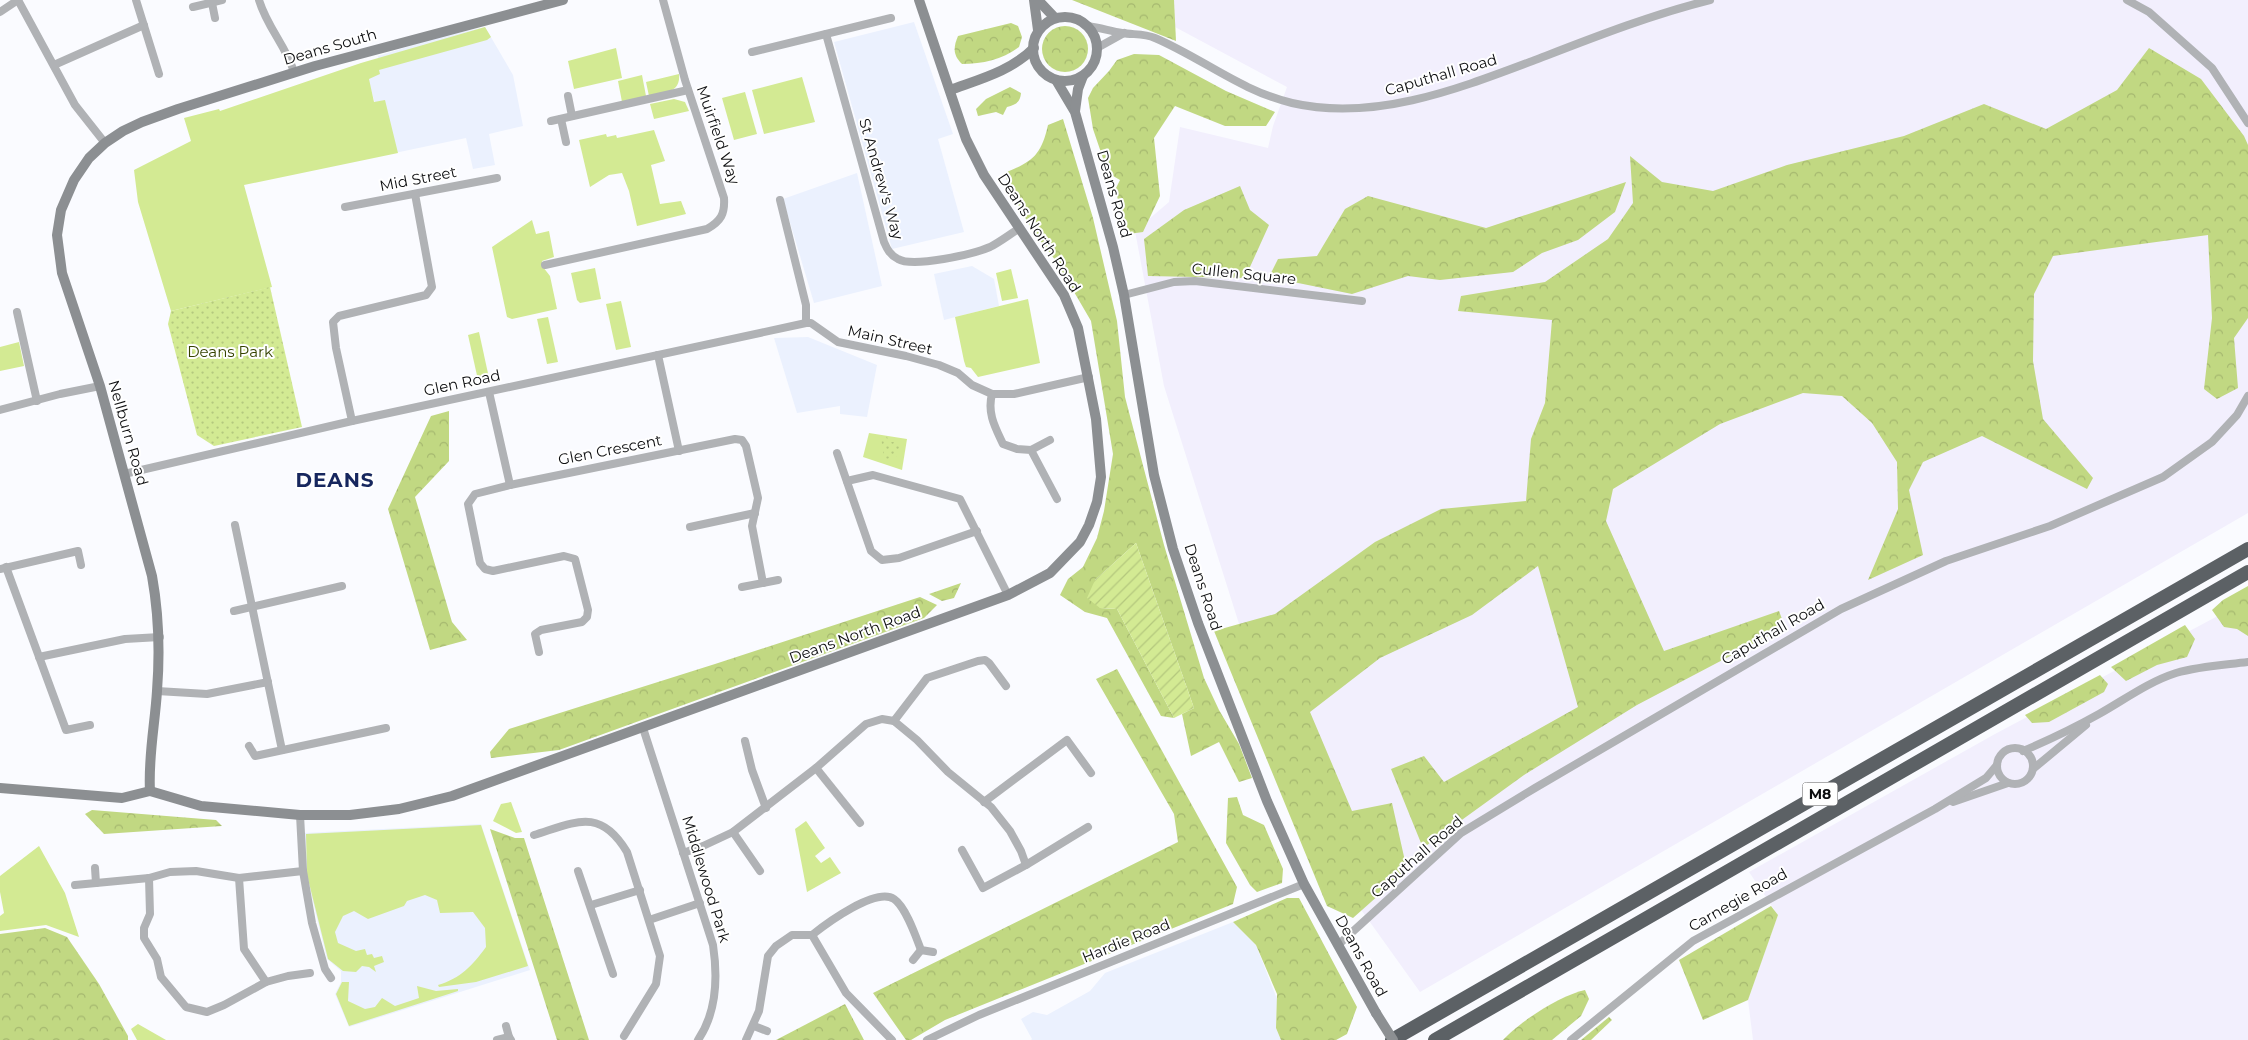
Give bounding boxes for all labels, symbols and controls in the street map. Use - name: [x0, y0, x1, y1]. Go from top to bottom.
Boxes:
- street label: Deans South: [281, 24, 379, 69]
- street label: Caputhall Road: [1383, 49, 1499, 100]
- street label: Muirfield Way: [693, 83, 745, 188]
- street label: St Andrew's Way: [855, 116, 908, 242]
- street label: Deans Road: [1093, 148, 1136, 240]
- street label: Mid Street: [378, 162, 458, 195]
- street label: Deans North Road: [994, 169, 1085, 296]
- street label: Cullen Square: [1191, 259, 1297, 288]
- street label: Main Street: [846, 321, 934, 359]
- park label: Deans Park: [187, 342, 273, 361]
- street label: Glen Road: [422, 365, 502, 400]
- street label: Nellburn Road: [104, 378, 153, 488]
- street label: Glen Crescent: [556, 430, 663, 469]
- district label: DEANS: [295, 468, 375, 492]
- street label: Deans Road: [1180, 541, 1227, 633]
- street label: Caputhall Road: [1718, 594, 1828, 669]
- street label: Deans North Road: [786, 602, 923, 667]
- road number: M8: [1802, 782, 1838, 806]
- street label: Caputhall Road: [1367, 811, 1467, 902]
- street label: Middlewood Park: [678, 813, 735, 945]
- street label: Carnegie Road: [1685, 864, 1791, 936]
- street label: Deans Road: [1331, 911, 1392, 1000]
- street label: Hardie Road: [1079, 914, 1173, 967]

